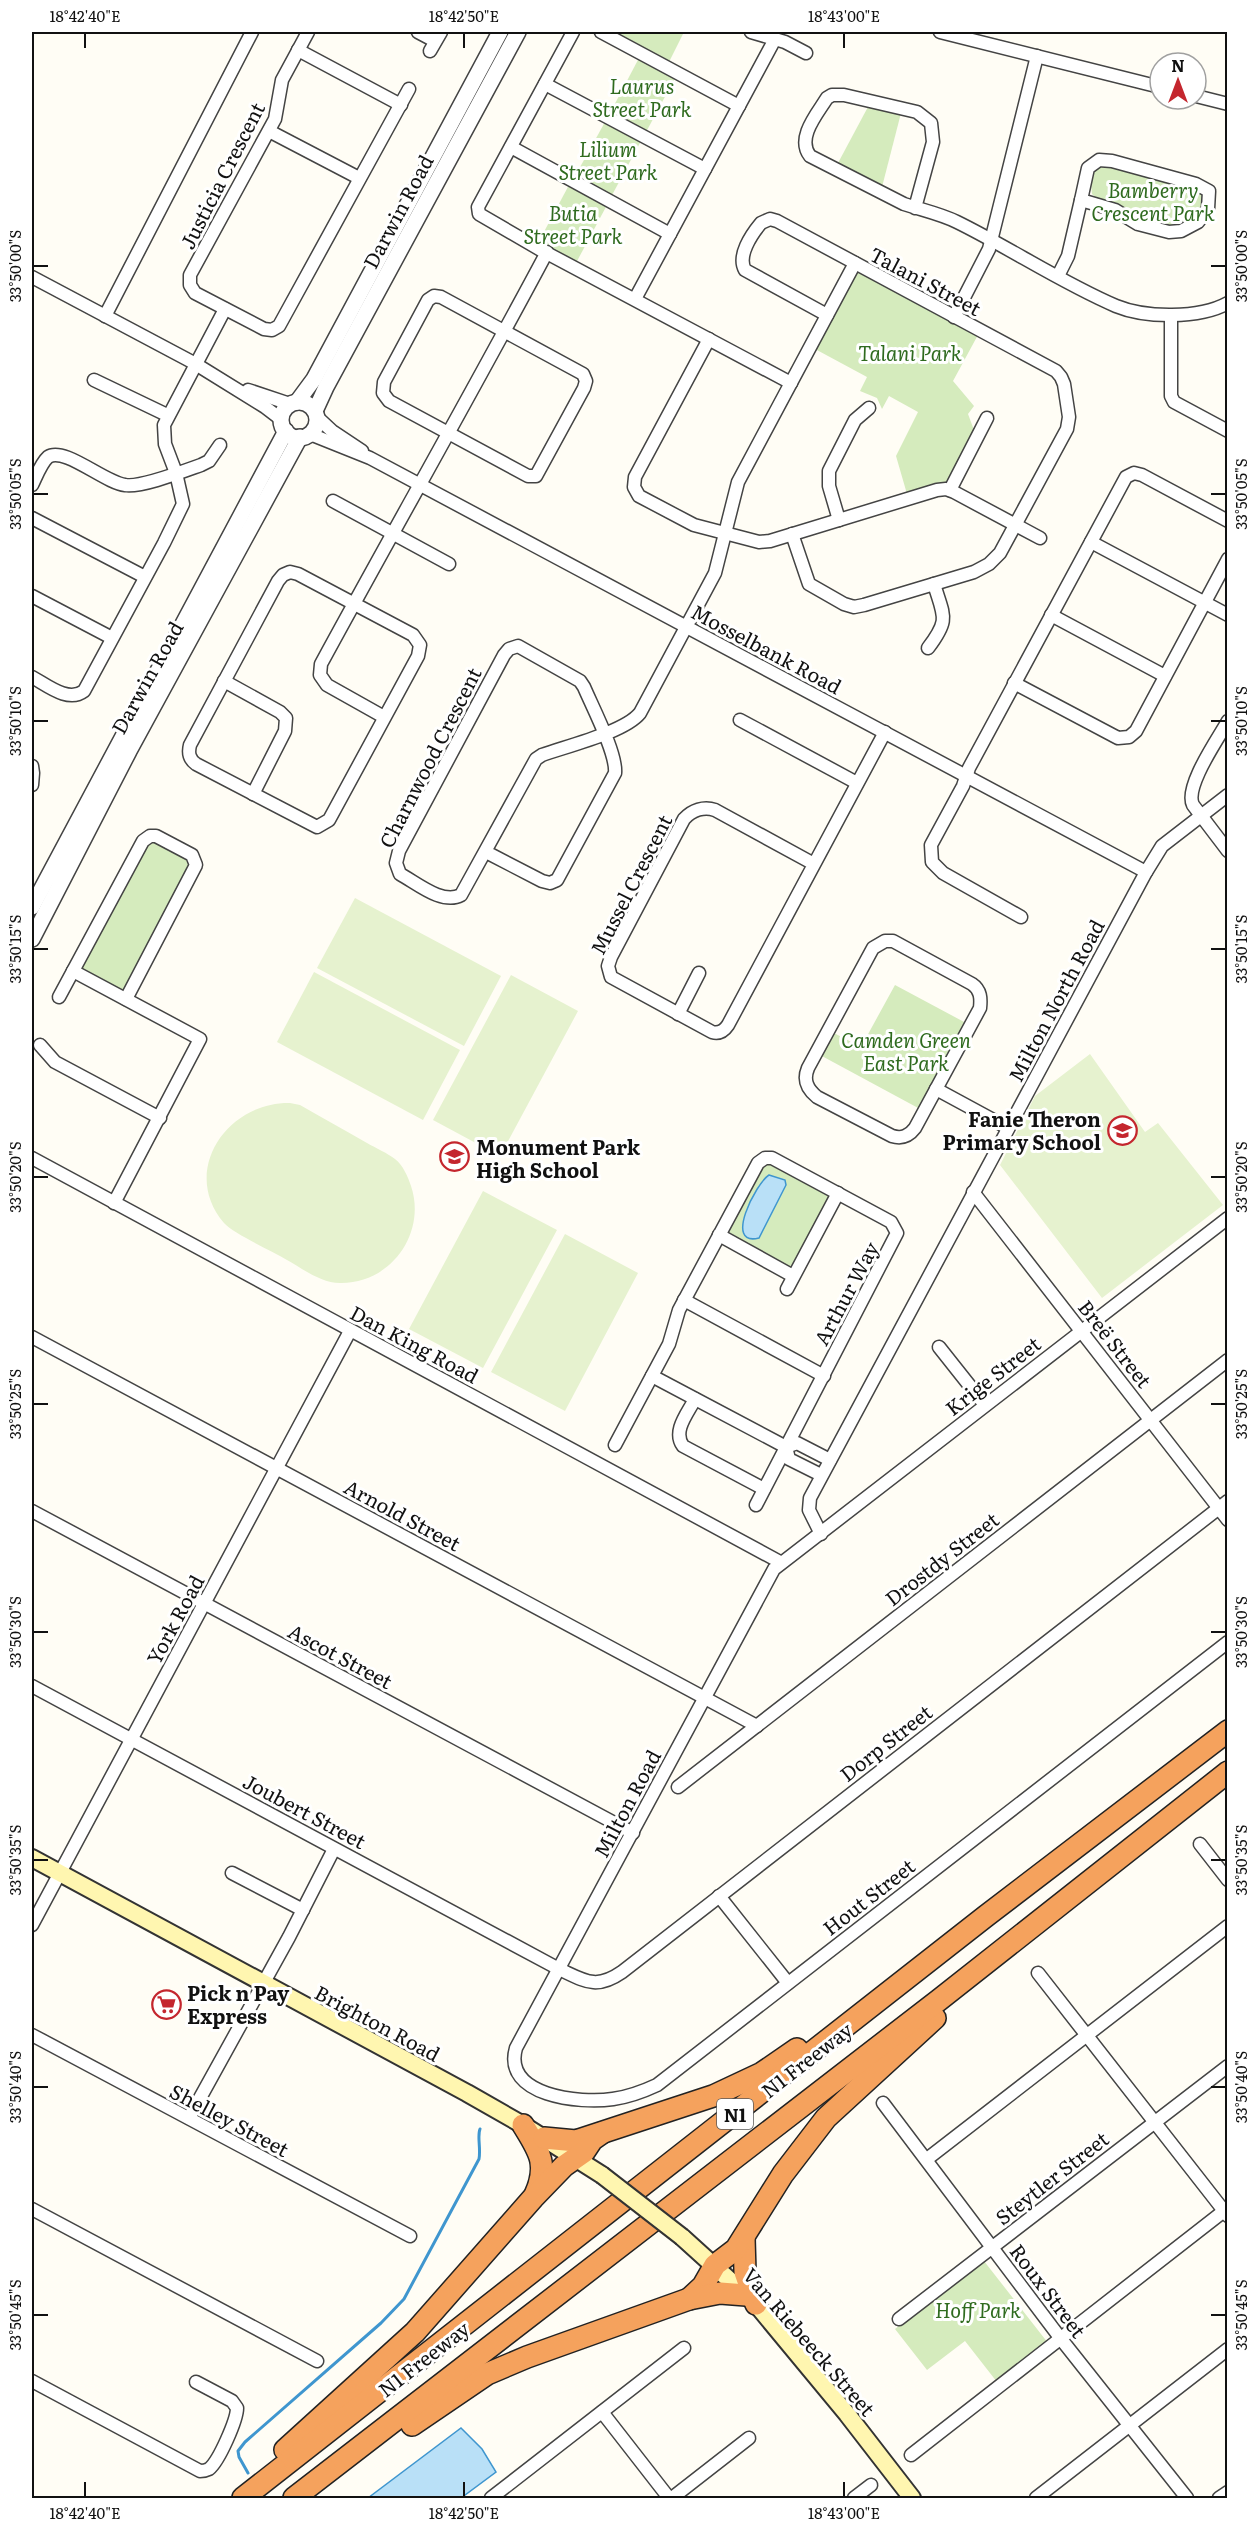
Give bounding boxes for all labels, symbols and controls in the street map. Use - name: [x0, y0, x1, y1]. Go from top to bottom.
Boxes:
- text: 18°42'40"E: [50, 4, 120, 27]
- text: 18°42'50"E: [429, 4, 499, 27]
- text: 18°43'00"E: [808, 4, 880, 27]
- north arrow: [1148, 51, 1208, 111]
- text: N: [1171, 53, 1185, 77]
- park label: Laurus Street Park: [592, 70, 692, 123]
- street label: Justicia Crescent: [171, 96, 271, 254]
- park label: Lilium Street Park: [558, 133, 658, 186]
- street label: Darwin Road: [354, 149, 440, 273]
- park label: Bamberry Crescent Park: [1091, 174, 1215, 227]
- park label: Butia Street Park: [523, 197, 623, 250]
- text: 33°50'00"S: [3, 230, 26, 302]
- text: 33°50'00"S: [1229, 230, 1252, 302]
- street label: Talani Street: [865, 238, 987, 322]
- park label: Talani Park: [858, 337, 962, 367]
- text: 33°50'05"S: [3, 458, 26, 530]
- text: 33°50'05"S: [1229, 458, 1252, 530]
- street label: Mosselbank Road: [686, 596, 848, 700]
- street label: Darwin Road: [103, 615, 189, 739]
- street label: Charnwood Crescent: [370, 661, 488, 853]
- text: 33°50'10"S: [3, 686, 26, 756]
- text: 33°50'10"S: [1229, 686, 1252, 756]
- street label: Mussel Crescent: [582, 809, 678, 959]
- street label: Milton North Road: [999, 913, 1111, 1087]
- text: 33°50'15"S: [3, 914, 26, 984]
- text: 33°50'15"S: [1229, 914, 1252, 984]
- park label: Camden Green East Park: [841, 1024, 971, 1077]
- place label: Fanie Theron Primary School: [943, 1103, 1101, 1156]
- school or university icon: Fanie Theron Primary School: [1106, 1114, 1138, 1146]
- place label: Monument Park High School: [476, 1131, 641, 1184]
- text: 33°50'20"S: [3, 1141, 26, 1213]
- school or university icon: Monument Park High School: [439, 1141, 471, 1173]
- text: 33°50'20"S: [1229, 1141, 1252, 1213]
- street label: Arthur Way: [805, 1235, 885, 1350]
- street label: Breë Street: [1072, 1293, 1160, 1393]
- street label: Dan King Road: [345, 1296, 485, 1390]
- street label: Krige Street: [938, 1328, 1046, 1422]
- text: 33°50'25"S: [3, 1369, 26, 1439]
- text: 33°50'25"S: [1229, 1369, 1252, 1439]
- street label: Arnold Street: [339, 1471, 467, 1557]
- street label: Drostdy Street: [878, 1504, 1004, 1612]
- street label: York Road: [138, 1569, 210, 1669]
- text: 33°50'30"S: [3, 1596, 26, 1668]
- text: 33°50'30"S: [1229, 1596, 1252, 1668]
- street label: Ascot Street: [283, 1615, 399, 1695]
- street label: Dorp Street: [832, 1696, 938, 1788]
- street label: Milton Road: [585, 1744, 667, 1862]
- street label: Joubert Street: [238, 1765, 372, 1855]
- text: 33°50'35"S: [3, 1824, 26, 1896]
- text: 33°50'35"S: [1229, 1824, 1252, 1896]
- street label: Hout Street: [816, 1850, 920, 1942]
- street label: Brighton Road: [310, 1976, 446, 2068]
- place label: Pick n Pay Express: [187, 1977, 290, 2030]
- supermarket icon: Pick n Pay Express: [150, 1988, 182, 2020]
- street label: N1 Freeway: [754, 2013, 858, 2104]
- text: 33°50'40"S: [3, 2051, 26, 2123]
- text: 33°50'40"S: [1229, 2051, 1252, 2123]
- street label: Shelley Street: [165, 2075, 295, 2163]
- road number: N1: [717, 2099, 753, 2129]
- street label: Steytler Street: [988, 2123, 1114, 2231]
- street label: Roux Street: [1004, 2237, 1094, 2343]
- street label: Van Riebeeck Street: [737, 2260, 883, 2422]
- text: 33°50'45"S: [3, 2279, 26, 2351]
- text: 33°50'45"S: [1229, 2279, 1252, 2351]
- park label: Hoff Park: [935, 2294, 1021, 2324]
- street label: N1 Freeway: [371, 2312, 475, 2403]
- text: 18°42'40"E: [50, 2501, 120, 2524]
- text: 18°42'50"E: [429, 2501, 499, 2524]
- text: 18°43'00"E: [808, 2501, 880, 2524]

